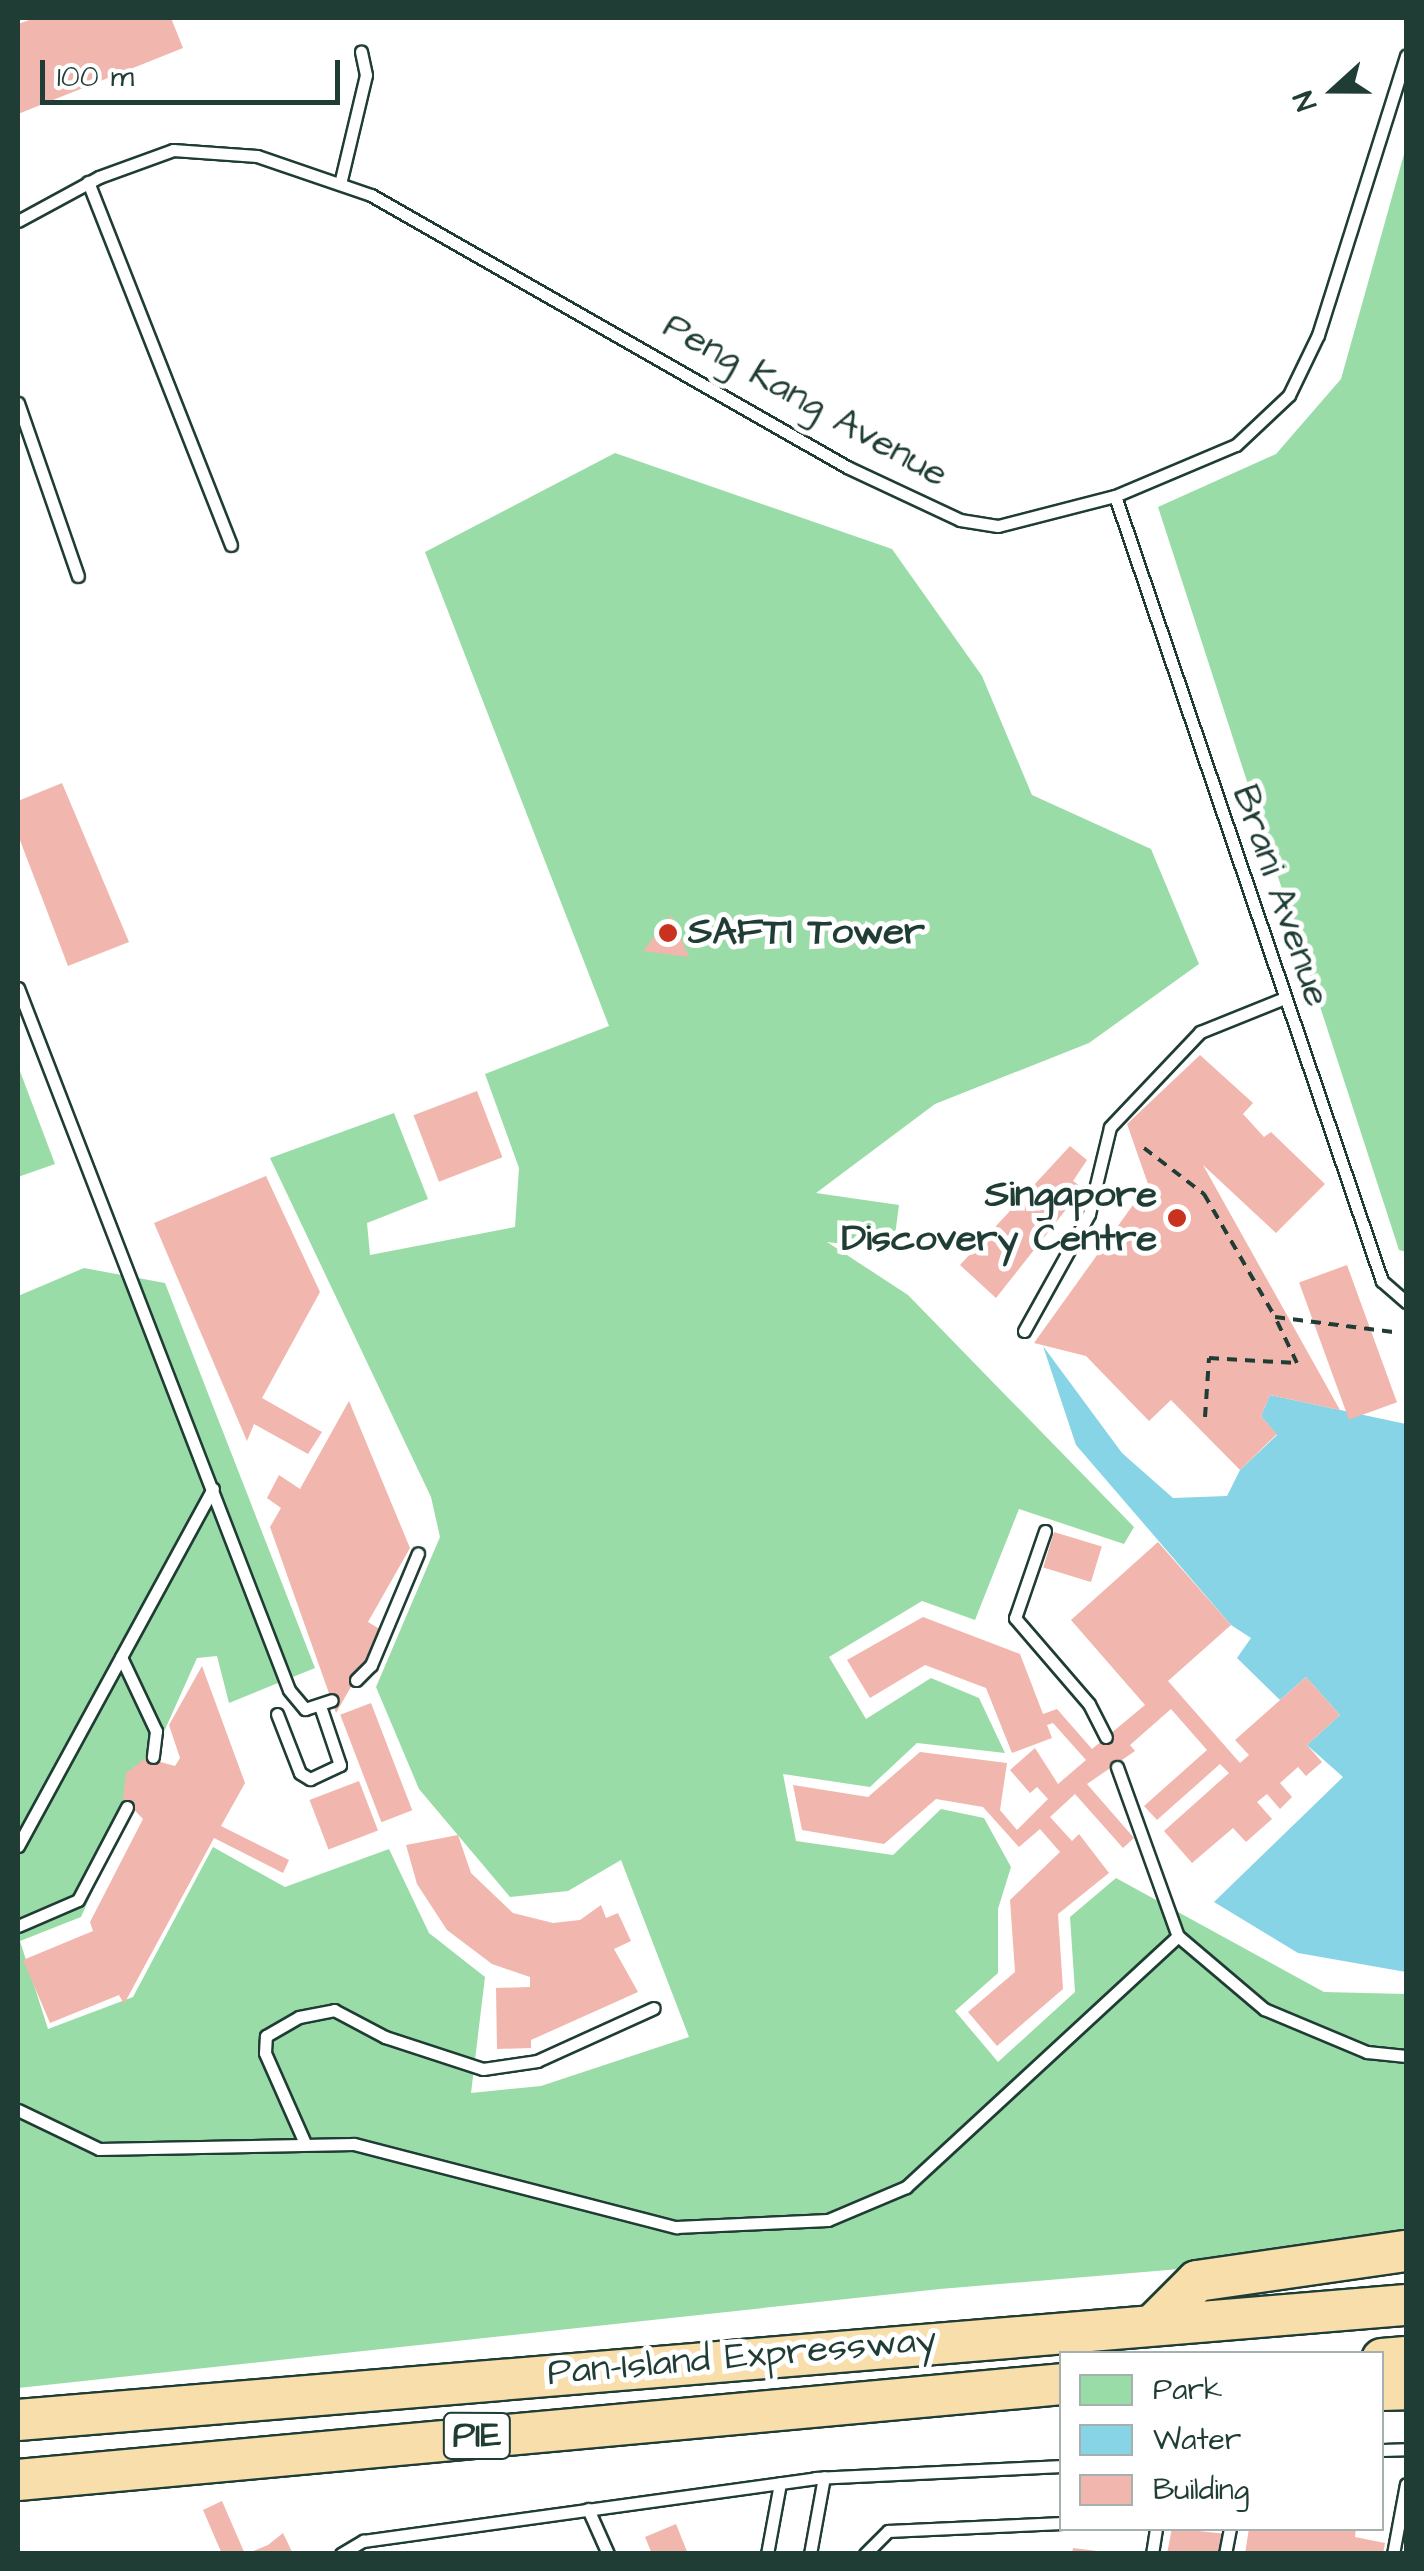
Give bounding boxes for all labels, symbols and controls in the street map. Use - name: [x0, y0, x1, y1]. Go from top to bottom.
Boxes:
- scale bar: [45, 40, 345, 102]
- north arrow: [1284, 40, 1384, 140]
- text: 100 m: [57, 56, 134, 98]
- text: N: [1284, 86, 1327, 116]
- street label: Peng Kang Avenue: [655, 304, 955, 498]
- street label: Brani Avenue: [1221, 779, 1339, 1013]
- place label: SAFTI Tower: [688, 910, 925, 956]
- marker: SAFTI Tower: [657, 922, 679, 944]
- place label: Singapore Discovery Centre: [841, 1173, 1157, 1262]
- marker: Singapore Discovery Centre: [1166, 1207, 1188, 1229]
- street label: Pan-Island Expressway: [546, 2317, 938, 2397]
- legend: [1059, 2351, 1384, 2531]
- text: Park: [1153, 2369, 1222, 2411]
- road number: PIE: [442, 2406, 512, 2466]
- text: Water: [1153, 2419, 1241, 2461]
- text: Building: [1153, 2469, 1249, 2511]

